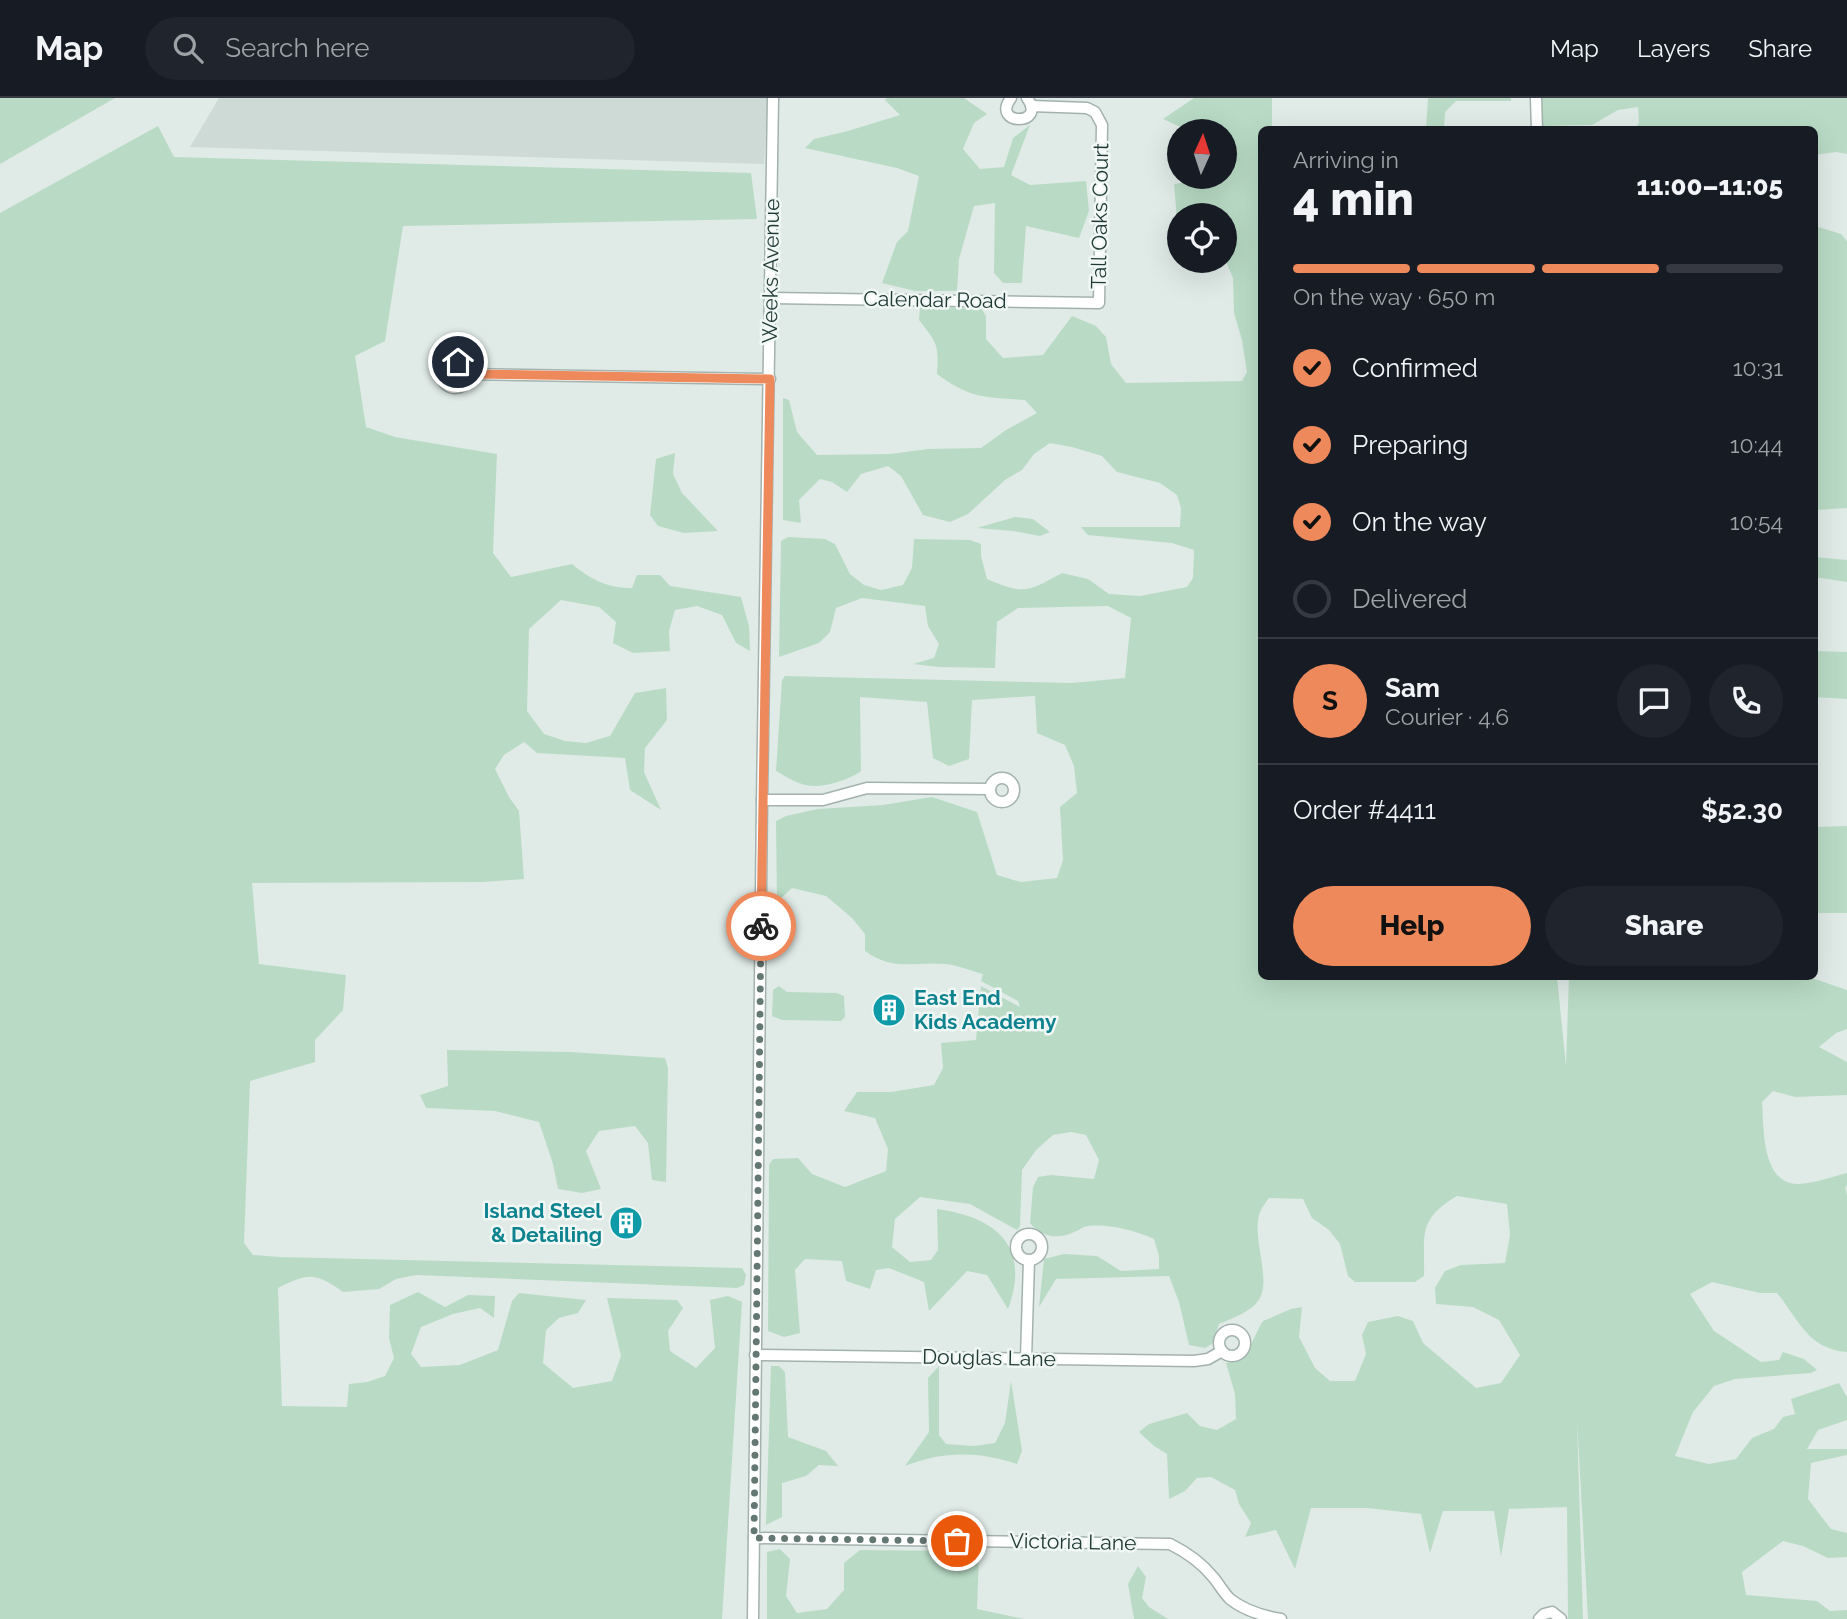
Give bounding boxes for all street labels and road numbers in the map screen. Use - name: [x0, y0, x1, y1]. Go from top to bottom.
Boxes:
- street label: Tall Oaks Court: [1086, 143, 1113, 289]
- street label: Weeks Avenue: [757, 198, 784, 344]
- street label: Calendar Road: [863, 286, 1007, 313]
- street label: Douglas Lane: [922, 1344, 1056, 1371]
- street label: Victoria Lane: [1009, 1528, 1137, 1555]

